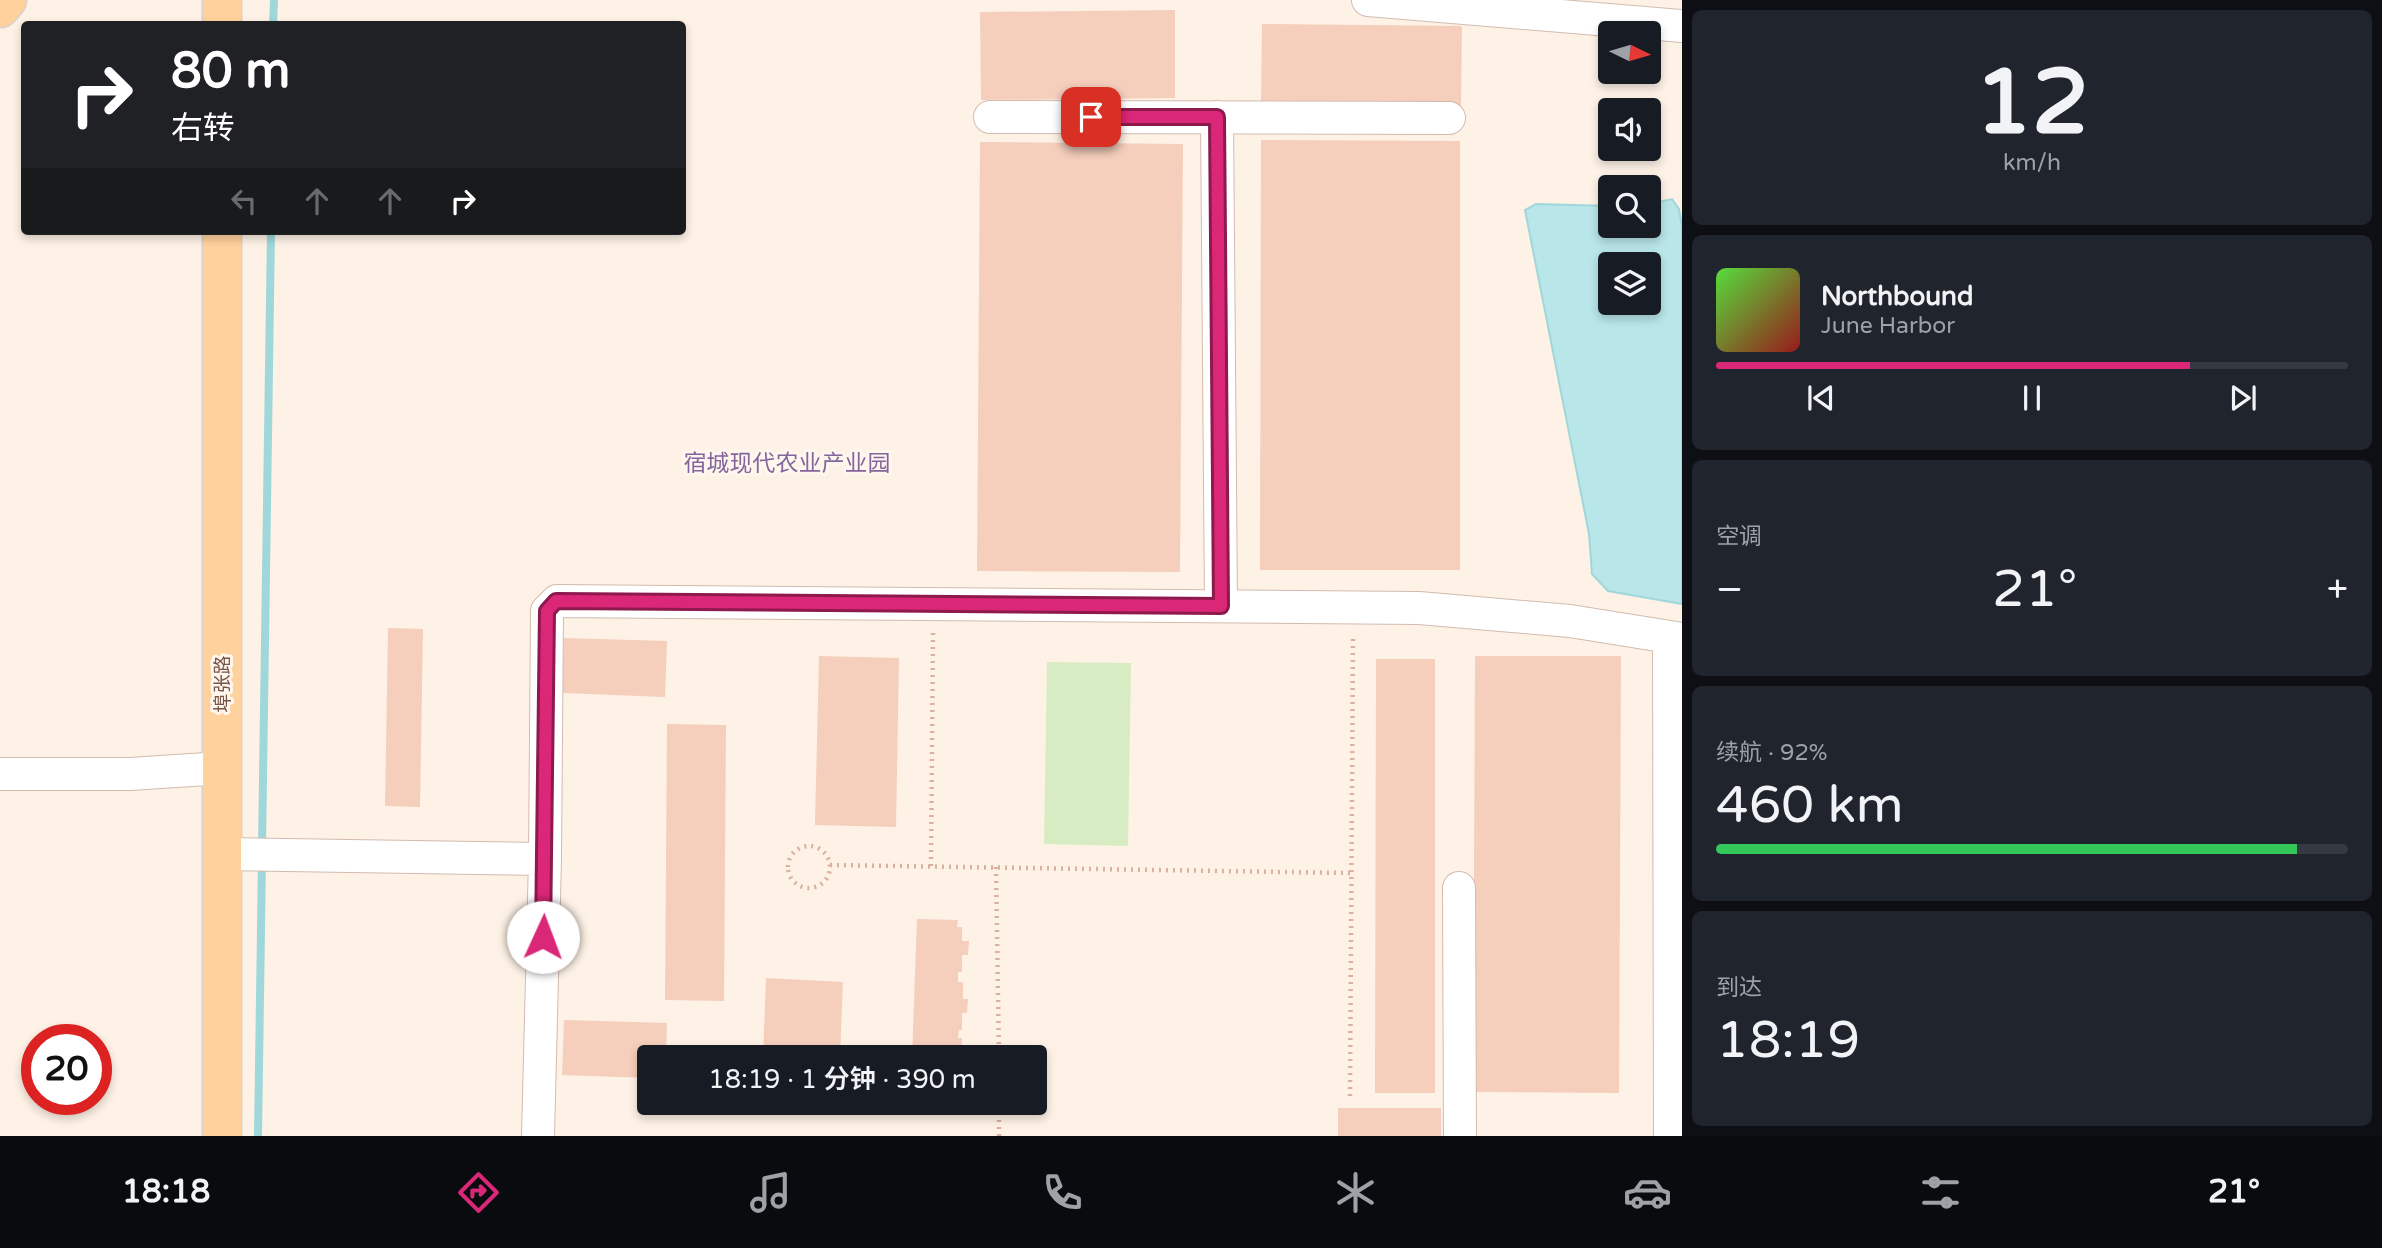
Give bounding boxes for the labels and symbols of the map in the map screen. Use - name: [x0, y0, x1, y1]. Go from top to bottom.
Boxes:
- north arrow: [1598, 21, 1661, 84]
- pin: [1061, 87, 1121, 147]
- district label: 宿城现代农业产业园: [684, 450, 891, 478]
- street label: 埠张路: [212, 655, 234, 713]
- position arrow: [506, 900, 580, 974]
- speed limit sign: 20: [21, 1024, 112, 1115]

